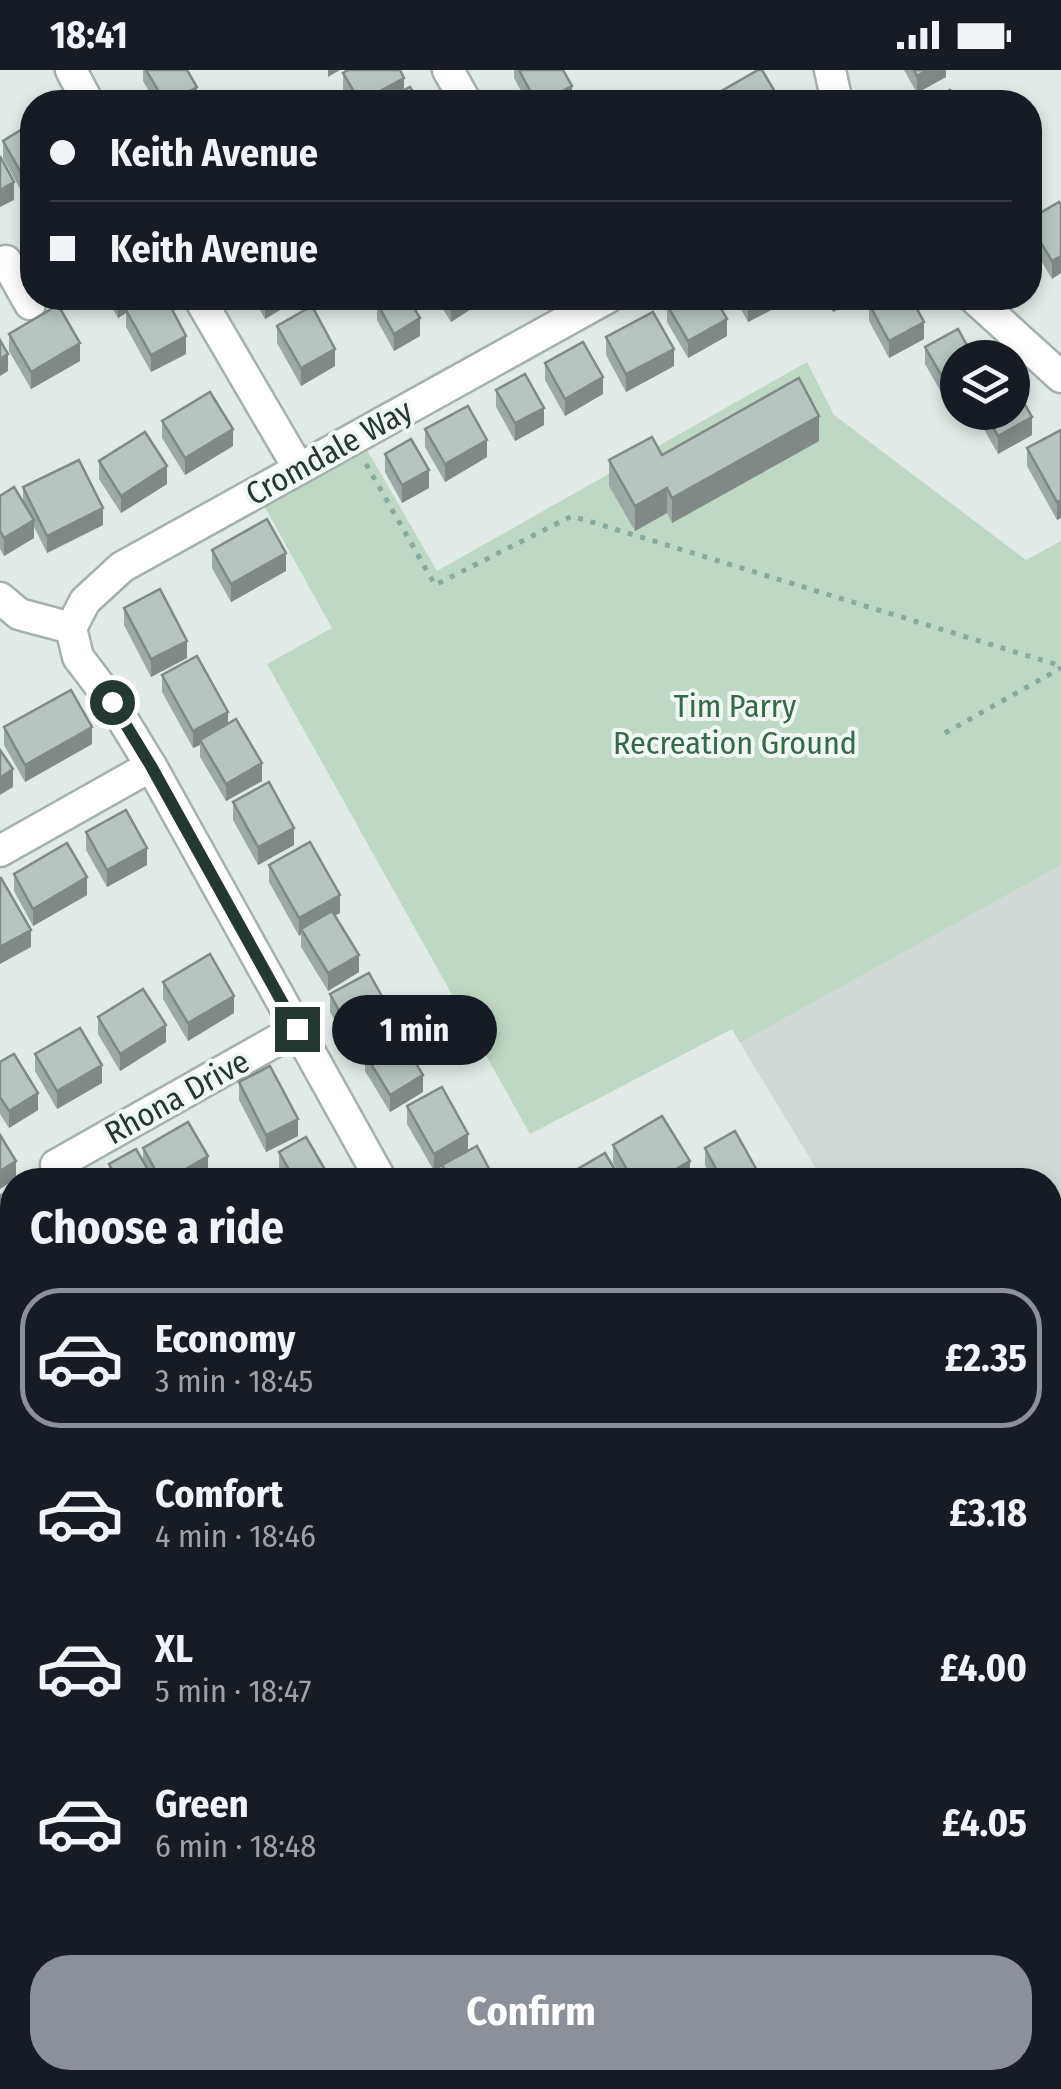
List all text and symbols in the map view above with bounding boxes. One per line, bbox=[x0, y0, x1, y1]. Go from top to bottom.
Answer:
text: 18:41 bbox=[50, 12, 128, 58]
text: Keith Avenue bbox=[110, 130, 318, 176]
text: Keith Avenue bbox=[110, 226, 318, 272]
map controls bbox=[940, 340, 1030, 430]
button: layers bbox=[940, 340, 1030, 430]
street label: Cromdale Way bbox=[239, 390, 419, 513]
route start bbox=[90, 680, 135, 725]
park label: Tim Parry Recreation Ground bbox=[613, 687, 857, 762]
callout: 1 min bbox=[332, 994, 497, 1064]
route end bbox=[275, 1007, 320, 1052]
text: 1 min bbox=[380, 1011, 449, 1049]
street label: Rhona Drive bbox=[98, 1042, 256, 1152]
text: Choose a ride bbox=[30, 1201, 284, 1255]
icon: car bbox=[35, 1313, 125, 1403]
text: Economy bbox=[155, 1316, 295, 1362]
text: £2.35 bbox=[945, 1335, 1027, 1381]
text: 3 min · 18:45 bbox=[155, 1362, 313, 1400]
icon: car bbox=[35, 1468, 125, 1558]
text: Comfort bbox=[155, 1471, 283, 1517]
text: £3.18 bbox=[949, 1490, 1027, 1536]
text: 4 min · 18:46 bbox=[155, 1517, 316, 1555]
icon: car bbox=[35, 1623, 125, 1713]
text: XL bbox=[155, 1626, 193, 1672]
text: £4.00 bbox=[940, 1645, 1027, 1691]
text: 5 min · 18:47 bbox=[155, 1672, 312, 1710]
icon: car bbox=[35, 1778, 125, 1868]
text: Green bbox=[155, 1781, 249, 1827]
text: £4.05 bbox=[942, 1800, 1027, 1846]
text: 6 min · 18:48 bbox=[155, 1827, 316, 1865]
button: Confirm bbox=[30, 1955, 1032, 2070]

